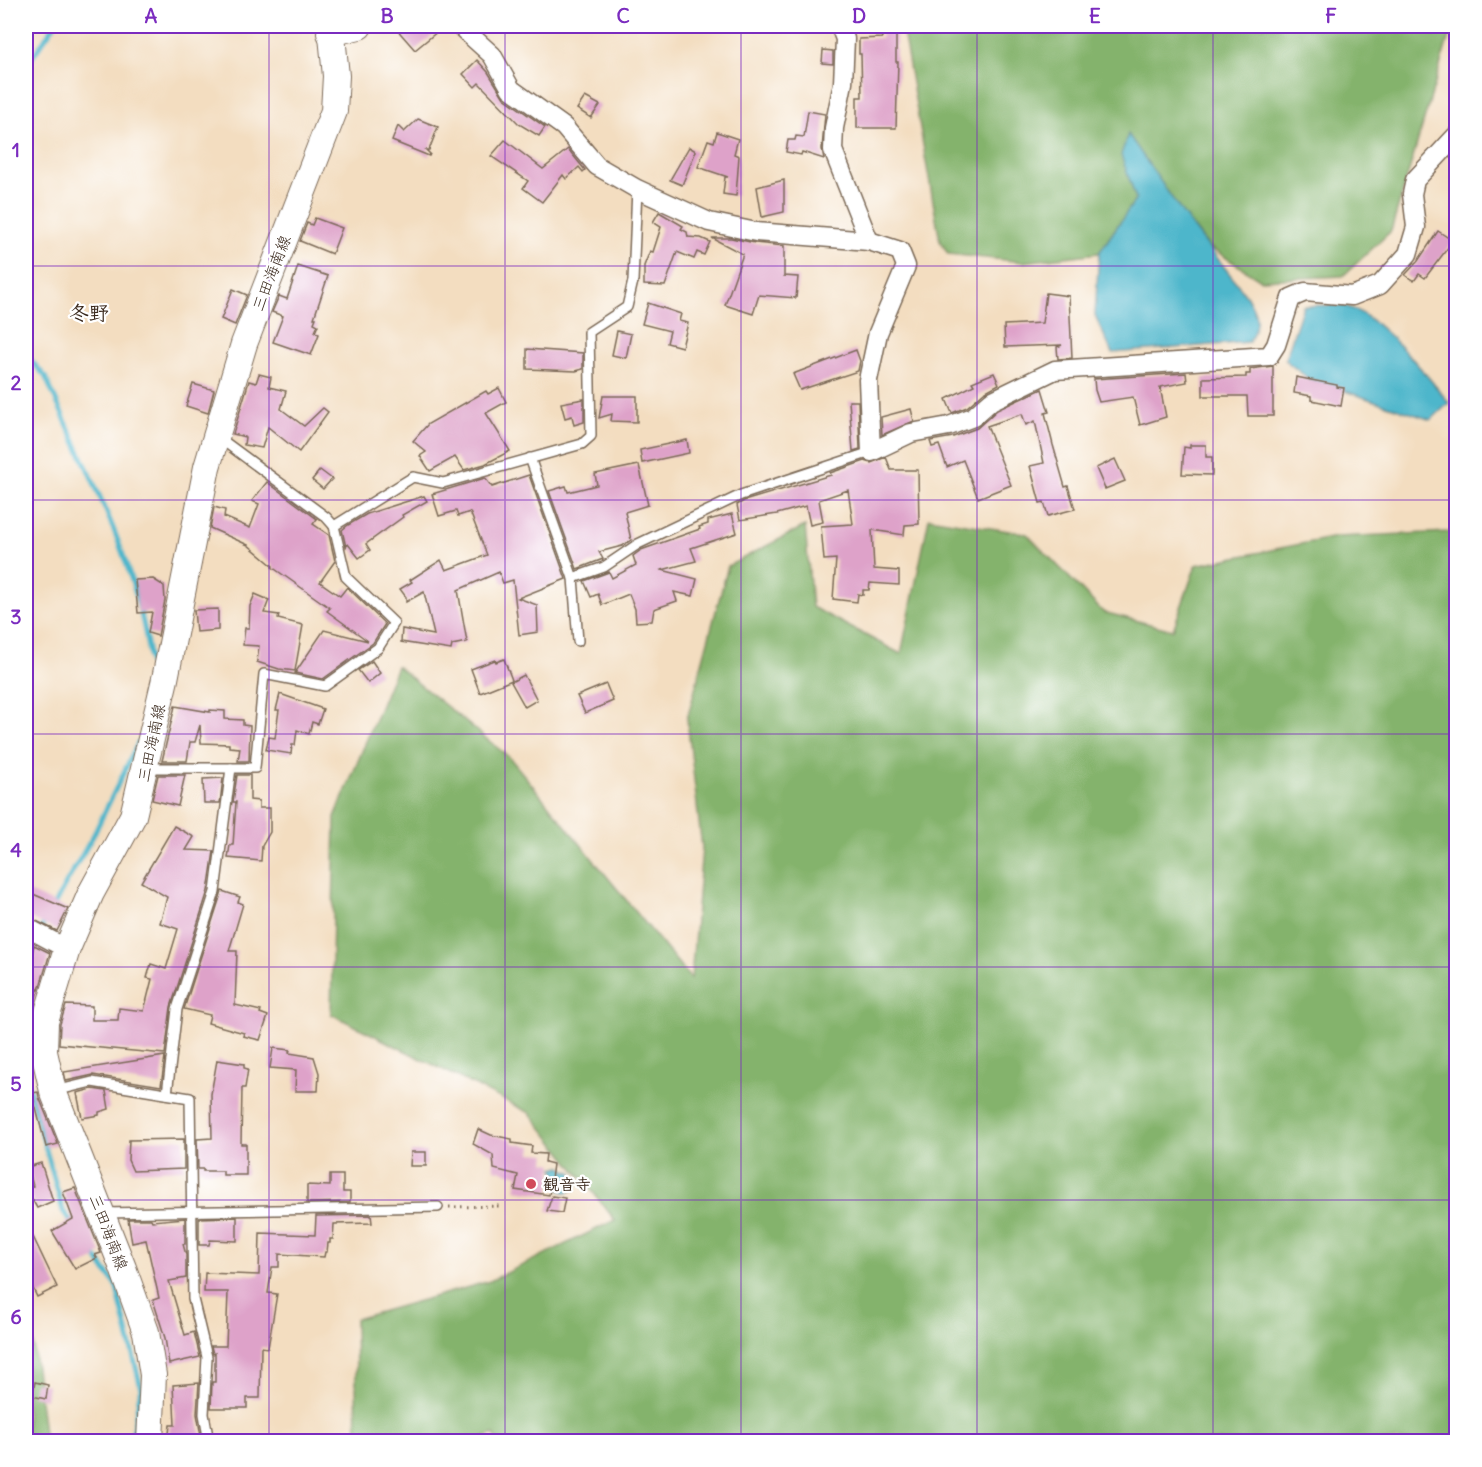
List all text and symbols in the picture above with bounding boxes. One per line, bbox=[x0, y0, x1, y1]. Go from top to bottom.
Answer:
text: A bbox=[145, 3, 158, 28]
text: B bbox=[380, 3, 394, 28]
text: C bbox=[616, 3, 630, 28]
text: D bbox=[852, 3, 866, 28]
text: E bbox=[1089, 3, 1101, 28]
text: F bbox=[1325, 3, 1337, 28]
text: 1 bbox=[12, 137, 20, 162]
street label: 三田海南線 bbox=[247, 232, 295, 314]
district label: 冬野 bbox=[69, 300, 109, 325]
text: 2 bbox=[11, 370, 22, 395]
text: 3 bbox=[10, 604, 22, 629]
street label: 三田海南線 bbox=[133, 702, 169, 784]
text: 4 bbox=[10, 837, 22, 862]
text: 5 bbox=[10, 1071, 22, 1096]
place label: 観音寺 bbox=[543, 1174, 591, 1194]
marker: 観音寺 bbox=[524, 1177, 538, 1191]
street label: 三田海南線 bbox=[85, 1191, 133, 1273]
text: 6 bbox=[10, 1304, 22, 1329]

